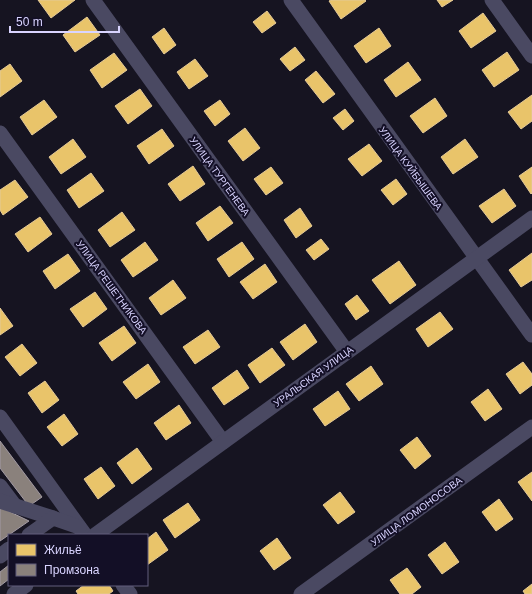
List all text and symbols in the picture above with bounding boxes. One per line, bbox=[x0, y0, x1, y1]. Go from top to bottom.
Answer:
scale bar bbox=[10, 8, 119, 34]
text: 50 m bbox=[16, 15, 43, 29]
street label: УЛИЦА КУЙБЫШЕВА bbox=[377, 124, 446, 212]
street label: УЛИЦА ТУРГЕНЕВА bbox=[187, 135, 252, 218]
street label: УЛИЦА РЕШЕТНИКОВА bbox=[74, 238, 149, 336]
street label: УРАЛЬСКАЯ УЛИЦА bbox=[271, 344, 356, 409]
street label: УЛИЦА ЛОМОНОСОВА bbox=[369, 474, 464, 548]
legend bbox=[8, 534, 148, 586]
text: Жильё bbox=[44, 543, 82, 557]
text: Промзона bbox=[44, 563, 100, 577]

